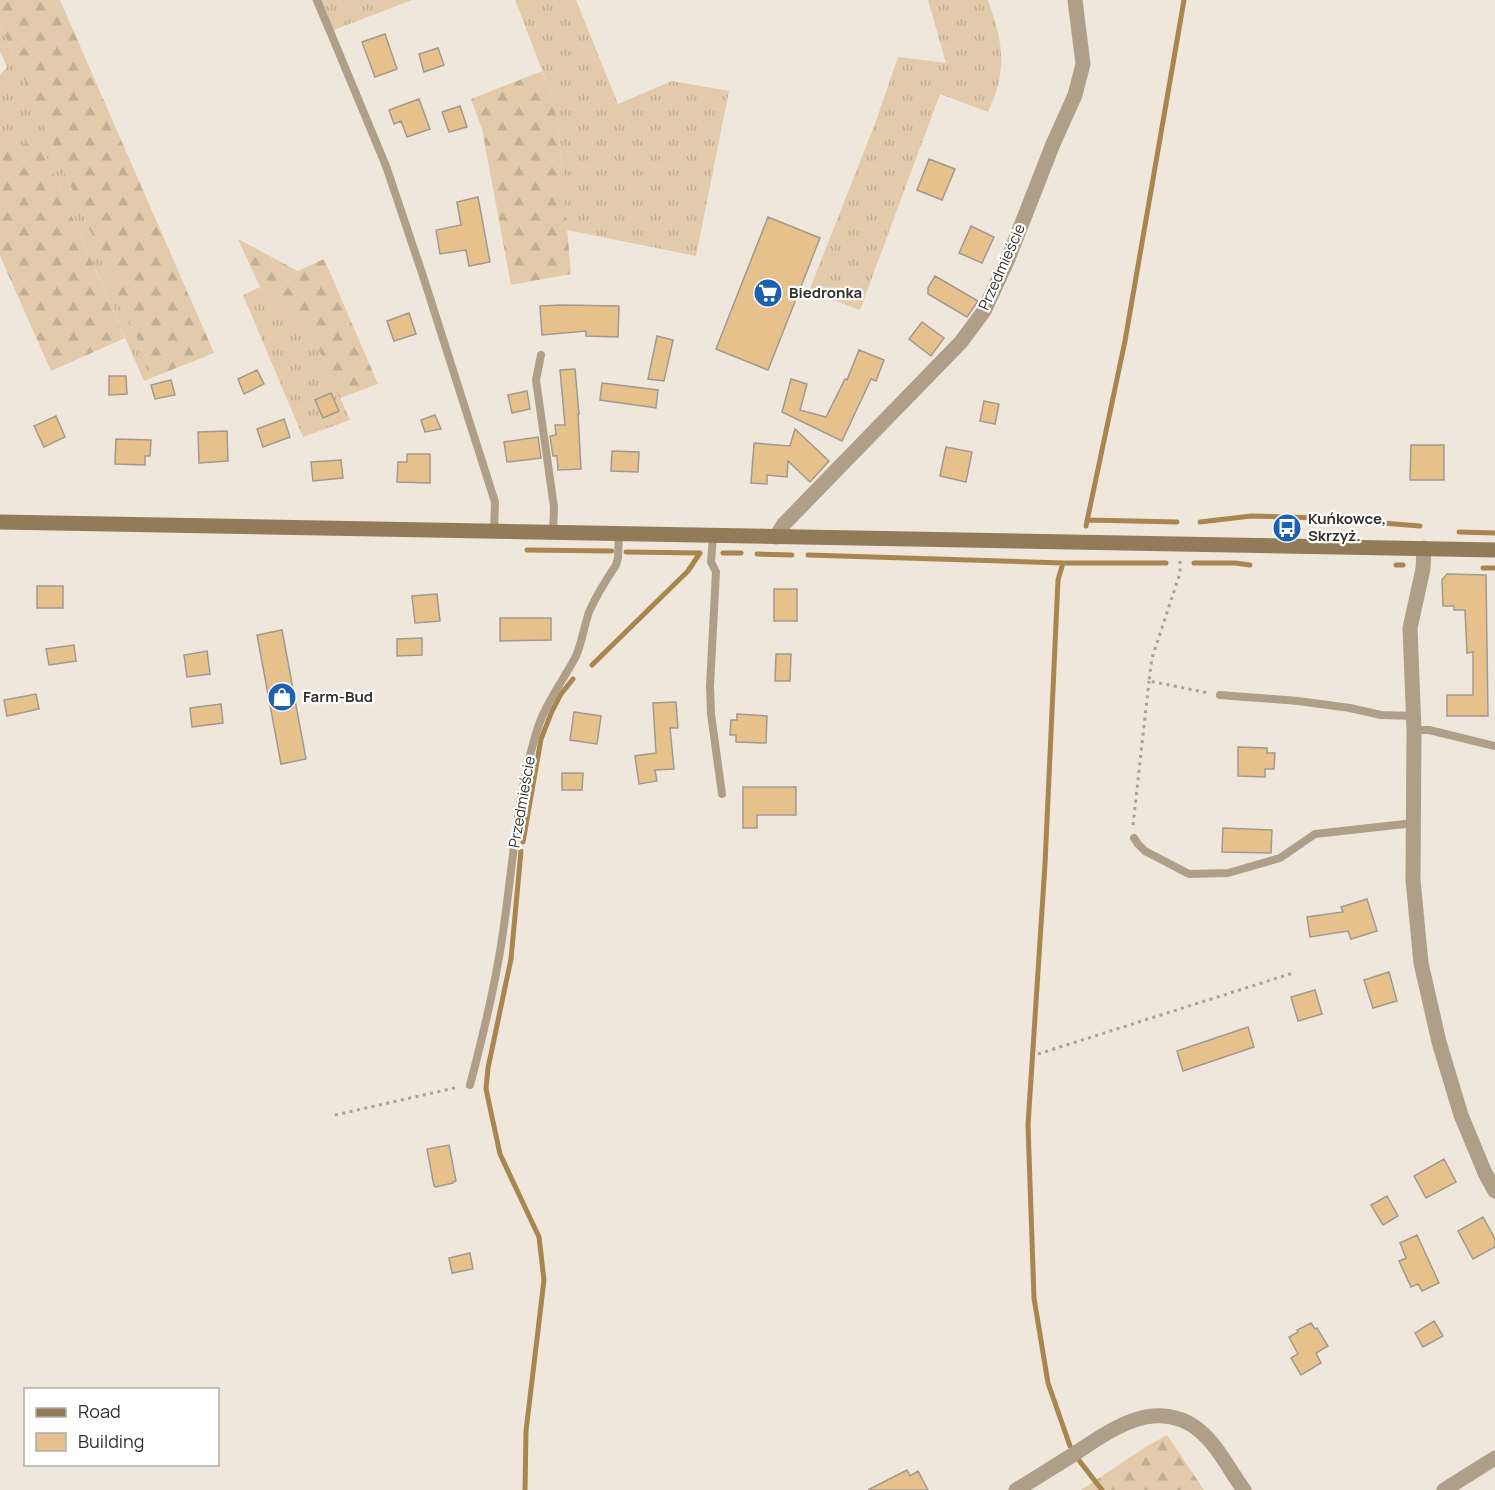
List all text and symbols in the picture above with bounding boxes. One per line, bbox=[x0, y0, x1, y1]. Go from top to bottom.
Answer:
street label: Przedmieście bbox=[973, 220, 1030, 313]
supermarket icon: Biedronka bbox=[752, 277, 784, 309]
place label: Biedronka bbox=[789, 282, 862, 303]
place label: Kuńkowce, Skrzyż. bbox=[1308, 508, 1386, 546]
bus stop icon: Kuńkowce, Skrzyż. bbox=[1271, 512, 1303, 544]
shop icon: Farm-Bud bbox=[266, 681, 298, 713]
place label: Farm-Bud bbox=[303, 686, 373, 707]
street label: Przedmieście bbox=[503, 754, 540, 849]
legend bbox=[24, 1388, 219, 1466]
text: Road bbox=[78, 1399, 121, 1423]
text: Building bbox=[78, 1429, 144, 1453]

